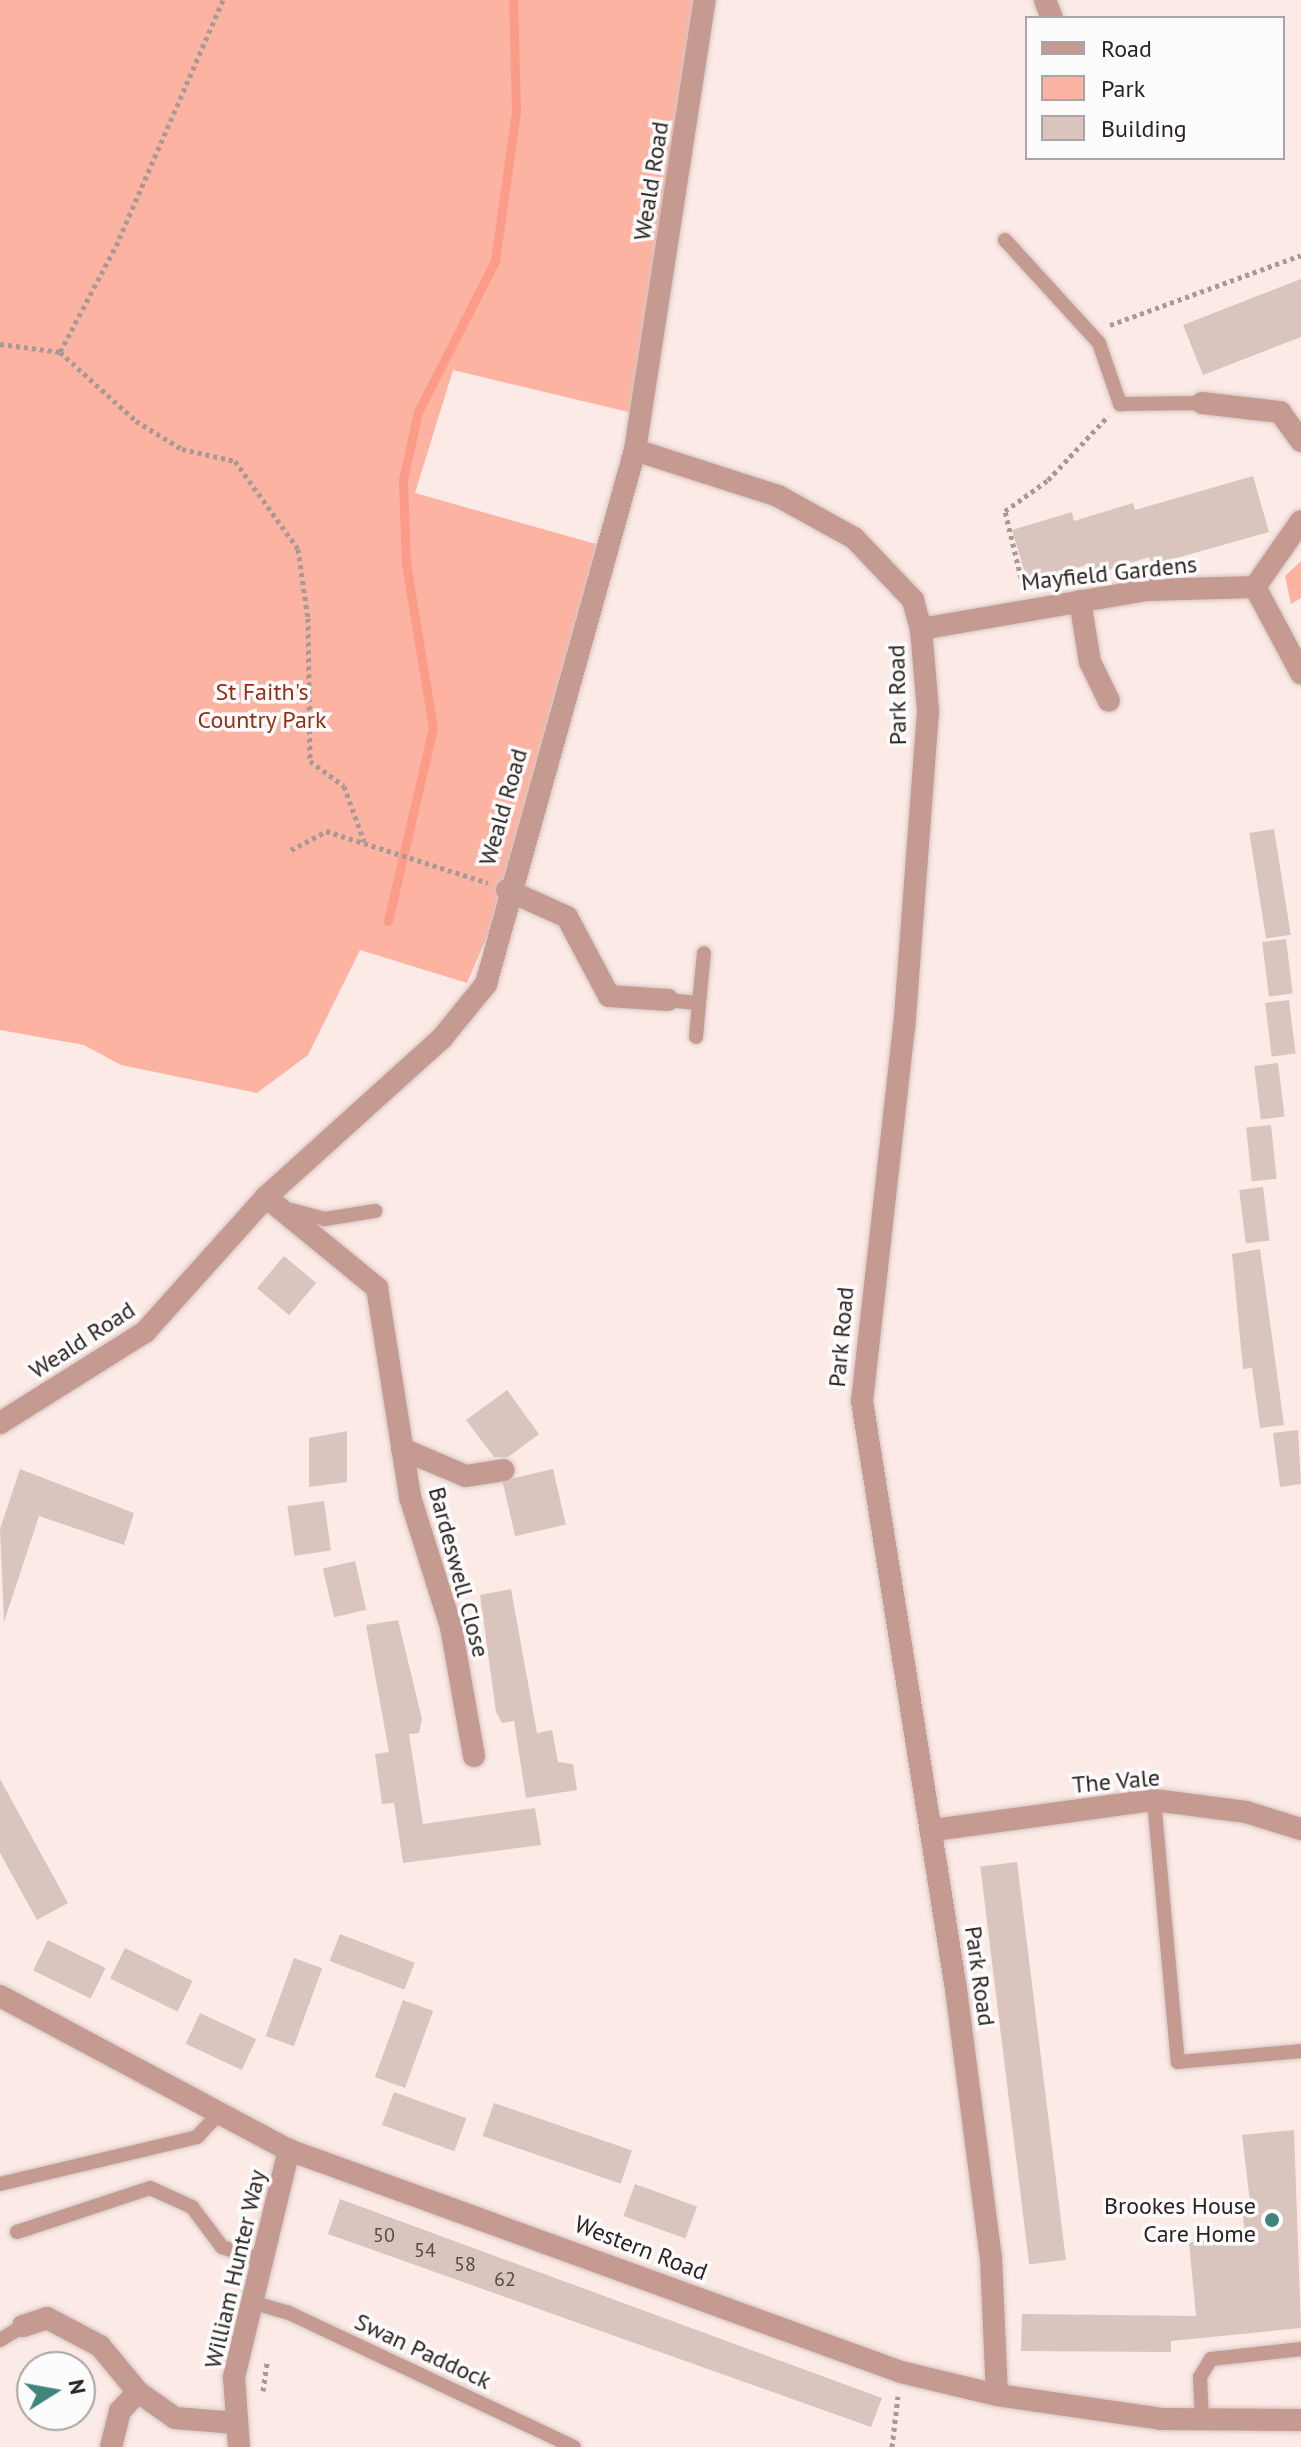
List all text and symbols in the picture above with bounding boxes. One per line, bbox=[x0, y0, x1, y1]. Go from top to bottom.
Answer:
legend bbox=[1025, 16, 1285, 160]
text: Road bbox=[1101, 33, 1152, 64]
text: Park bbox=[1101, 73, 1145, 104]
text: Building bbox=[1101, 113, 1187, 144]
street label: Weald Road bbox=[627, 119, 675, 243]
street label: Mayfield Gardens bbox=[1020, 549, 1198, 597]
street label: Park Road bbox=[882, 644, 912, 746]
park label: St Faith's Country Park bbox=[197, 678, 327, 734]
street label: Weald Road bbox=[473, 745, 533, 869]
street label: Park Road bbox=[822, 1285, 860, 1389]
street label: Weald Road bbox=[24, 1295, 140, 1385]
street label: Bardeswell Close bbox=[422, 1484, 496, 1660]
street label: The Vale bbox=[1071, 1763, 1161, 1799]
street label: Park Road bbox=[959, 1924, 1001, 2028]
street label: William Hunter Way bbox=[198, 2167, 272, 2371]
place label: Brookes House Care Home bbox=[1104, 2192, 1256, 2248]
street label: Western Road bbox=[571, 2210, 711, 2286]
marker: Brookes House Care Home bbox=[1263, 2211, 1281, 2229]
house number: 50 bbox=[373, 2223, 395, 2247]
house number: 54 bbox=[414, 2238, 436, 2262]
house number: 58 bbox=[454, 2252, 476, 2276]
house number: 62 bbox=[494, 2267, 516, 2291]
street label: Swan Paddock bbox=[350, 2307, 496, 2395]
north arrow bbox=[16, 2351, 96, 2431]
text: N bbox=[62, 2377, 93, 2397]

